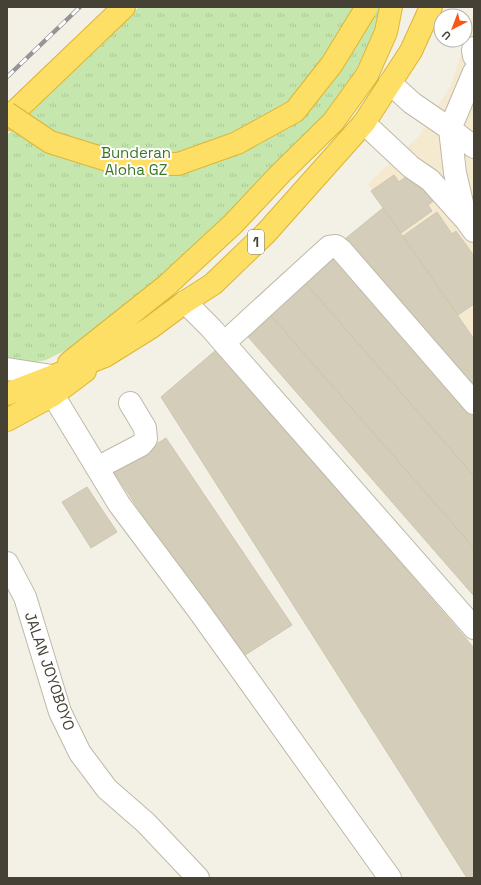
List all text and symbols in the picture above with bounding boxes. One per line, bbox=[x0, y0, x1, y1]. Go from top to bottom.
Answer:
north arrow bbox=[433, 8, 473, 48]
text: U bbox=[439, 28, 454, 43]
park label: Bunderan Aloha GZ bbox=[101, 143, 171, 179]
road number: 1 bbox=[248, 230, 264, 254]
street label: JALAN JOYOBOYO bbox=[21, 609, 79, 733]

